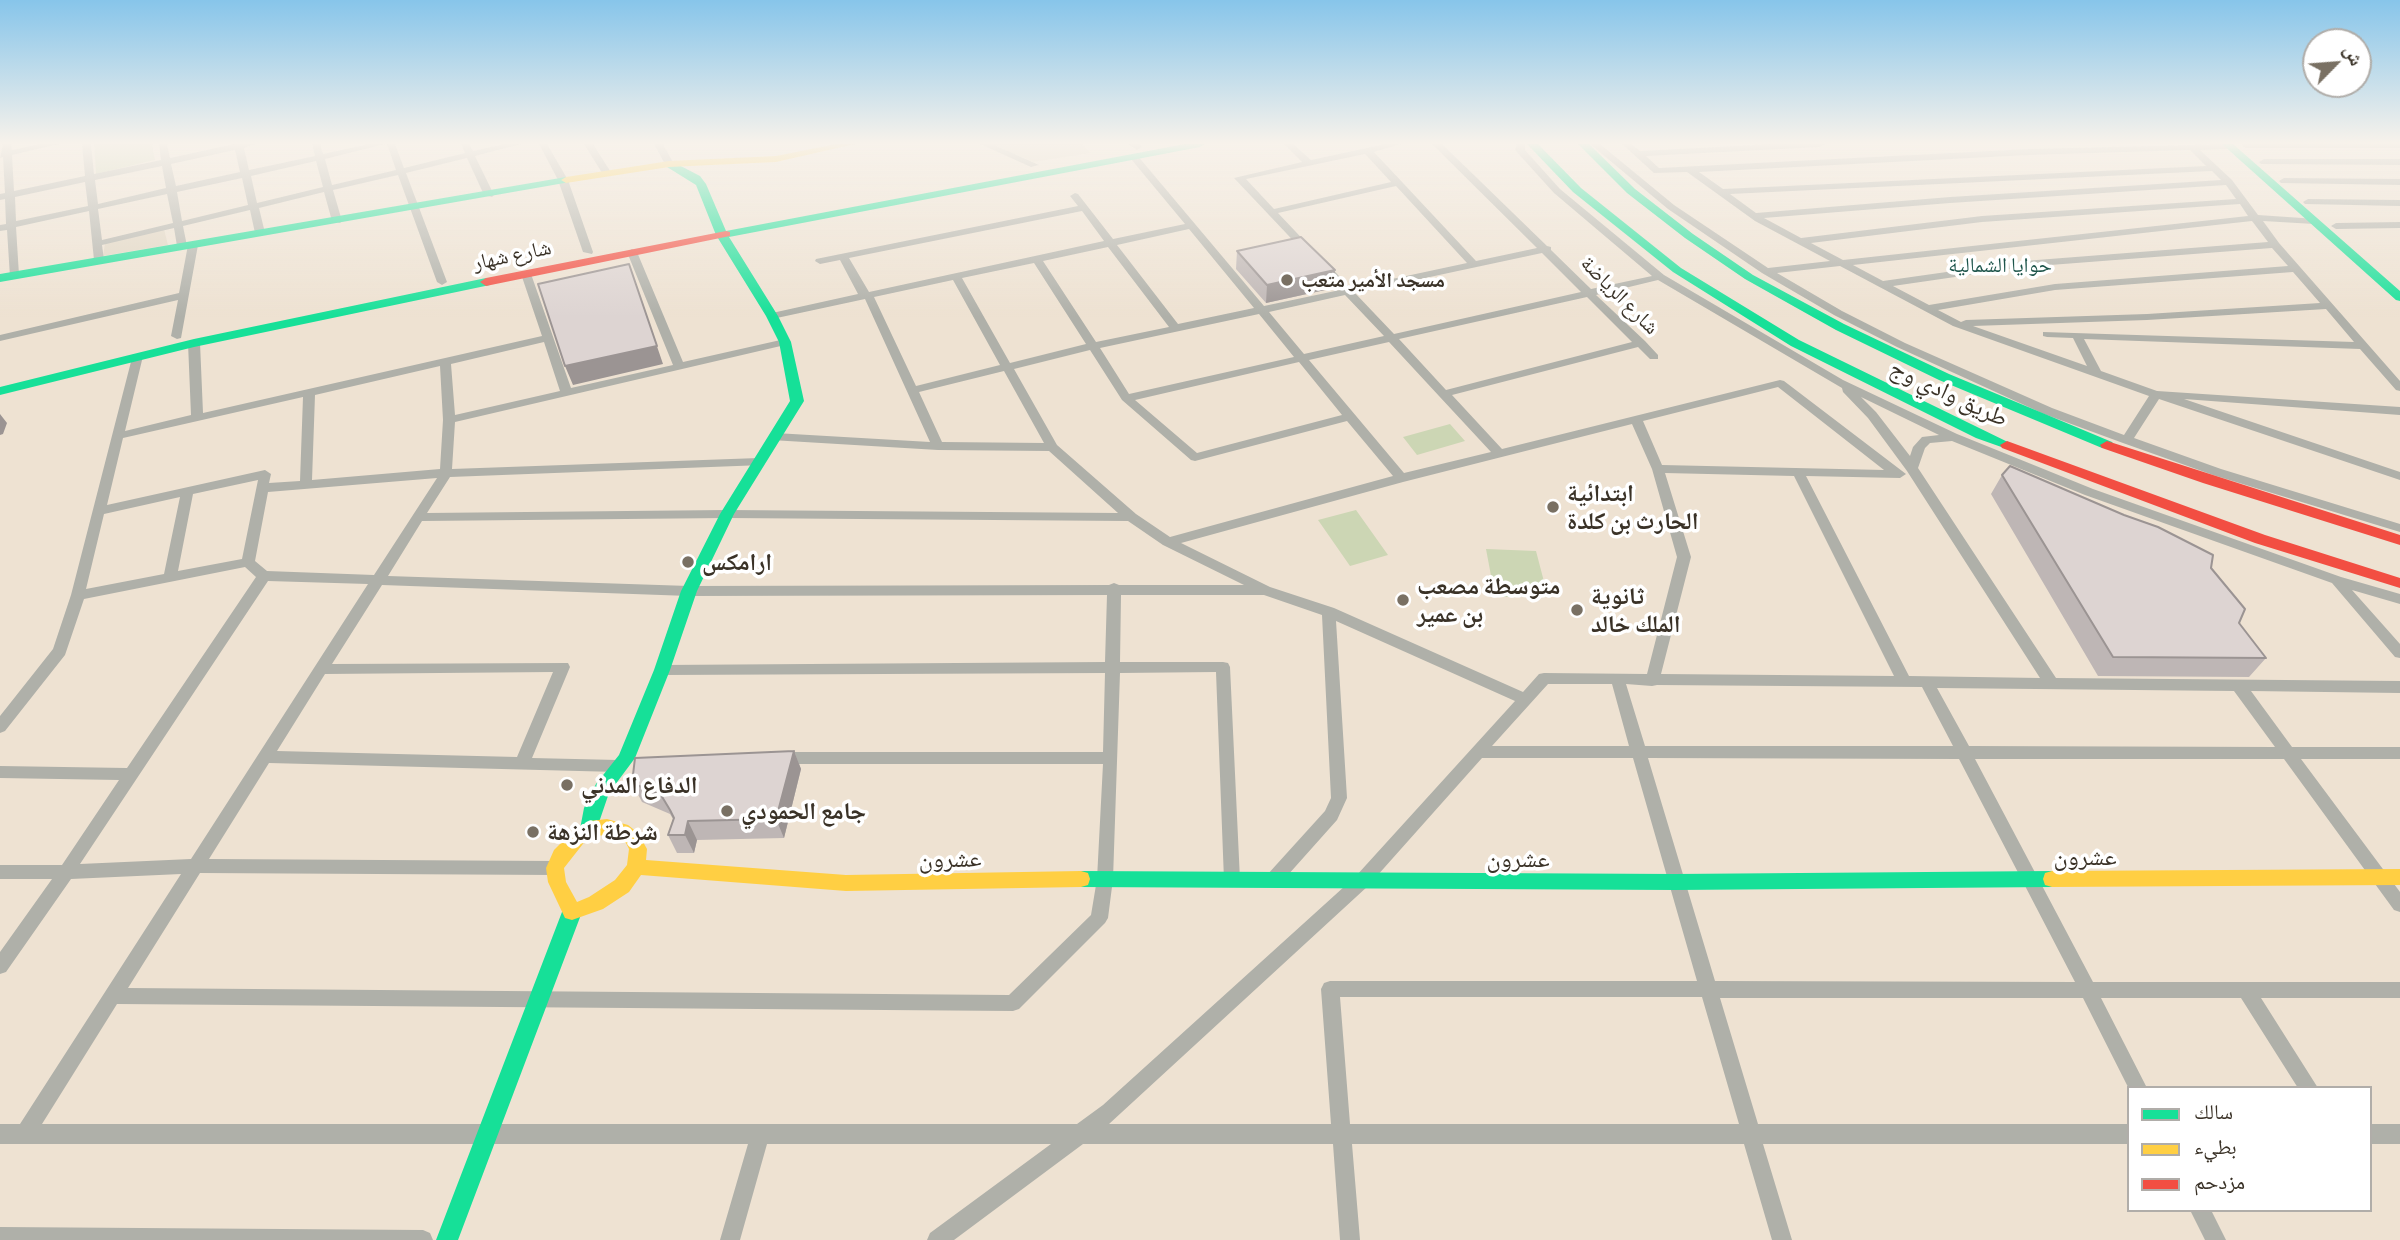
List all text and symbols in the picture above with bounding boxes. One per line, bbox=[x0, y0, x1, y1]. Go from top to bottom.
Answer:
north arrow bbox=[2302, 28, 2372, 98]
text: ش bbox=[2340, 41, 2369, 69]
street label: شارع شهار bbox=[471, 234, 553, 276]
street label: شارع الرياضة bbox=[1576, 251, 1664, 339]
district label: حوايا الشمالية bbox=[1948, 252, 2052, 278]
place label: مسجد الأمير متعب bbox=[1301, 267, 1445, 293]
marker: مسجد الأمير متعب bbox=[1279, 272, 1295, 288]
street label: طريق وادي وج bbox=[1886, 353, 2012, 433]
place label: ابتدائية الحارث بن كلدة bbox=[1567, 479, 1699, 535]
marker: ابتدائية الحارث بن كلدة bbox=[1545, 499, 1561, 515]
place label: ارامكس bbox=[702, 548, 772, 576]
marker: ارامكس bbox=[680, 554, 696, 570]
place label: متوسطة مصعب بن عمير bbox=[1417, 572, 1560, 628]
place label: ثانوية الملك خالد bbox=[1591, 582, 1681, 638]
marker: متوسطة مصعب بن عمير bbox=[1395, 592, 1411, 608]
marker: ثانوية الملك خالد bbox=[1569, 602, 1585, 618]
place label: الدفاع المدني bbox=[581, 771, 698, 799]
marker: الدفاع المدني bbox=[559, 777, 575, 793]
place label: جامع الحمودي bbox=[741, 797, 866, 825]
marker: جامع الحمودي bbox=[719, 803, 735, 819]
place label: شرطة النزهة bbox=[547, 818, 658, 846]
marker: شرطة النزهة bbox=[525, 824, 541, 840]
street label: عشرون bbox=[2053, 843, 2117, 871]
street label: عشرون bbox=[918, 844, 982, 874]
street label: عشرون bbox=[1486, 845, 1550, 873]
legend bbox=[2127, 1086, 2372, 1212]
text: سالك bbox=[2194, 1098, 2233, 1123]
text: بطيء bbox=[2194, 1133, 2237, 1158]
text: مزدحم bbox=[2194, 1168, 2245, 1193]

